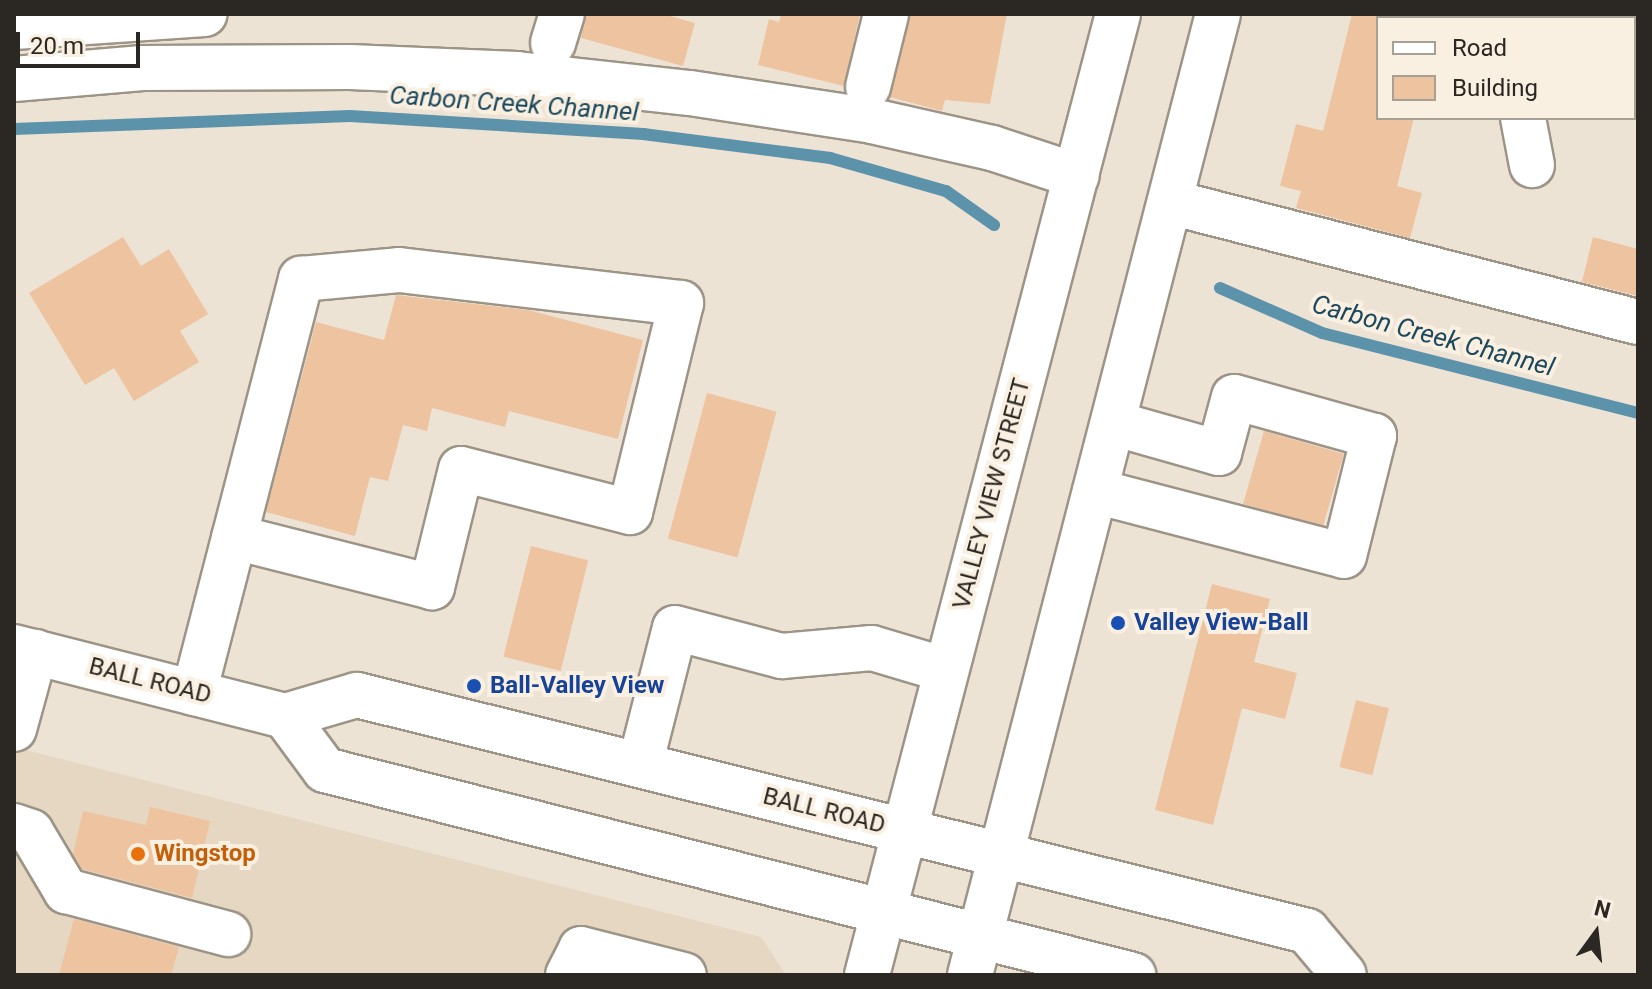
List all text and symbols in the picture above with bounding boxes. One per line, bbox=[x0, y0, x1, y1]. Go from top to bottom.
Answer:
scale bar bbox=[20, 16, 144, 66]
legend bbox=[1376, 16, 1636, 120]
text: 20 m bbox=[30, 32, 84, 60]
text: Road bbox=[1452, 34, 1507, 62]
text: Building bbox=[1452, 74, 1538, 102]
water label: Carbon Creek Channel bbox=[388, 80, 640, 128]
water label: Carbon Creek Channel bbox=[1308, 289, 1558, 383]
street label: VALLEY VIEW STREET bbox=[947, 375, 1037, 613]
place label: Valley View-Ball bbox=[1134, 609, 1308, 637]
marker: Valley View-Ball bbox=[1109, 614, 1127, 632]
street label: BALL ROAD bbox=[86, 652, 214, 710]
place label: Ball-Valley View bbox=[490, 672, 664, 700]
marker: Ball-Valley View bbox=[465, 677, 483, 695]
street label: BALL ROAD bbox=[760, 782, 888, 840]
place label: Wingstop bbox=[154, 840, 256, 868]
marker: Wingstop bbox=[129, 845, 147, 863]
north arrow bbox=[1556, 893, 1636, 973]
text: N bbox=[1592, 895, 1613, 923]

